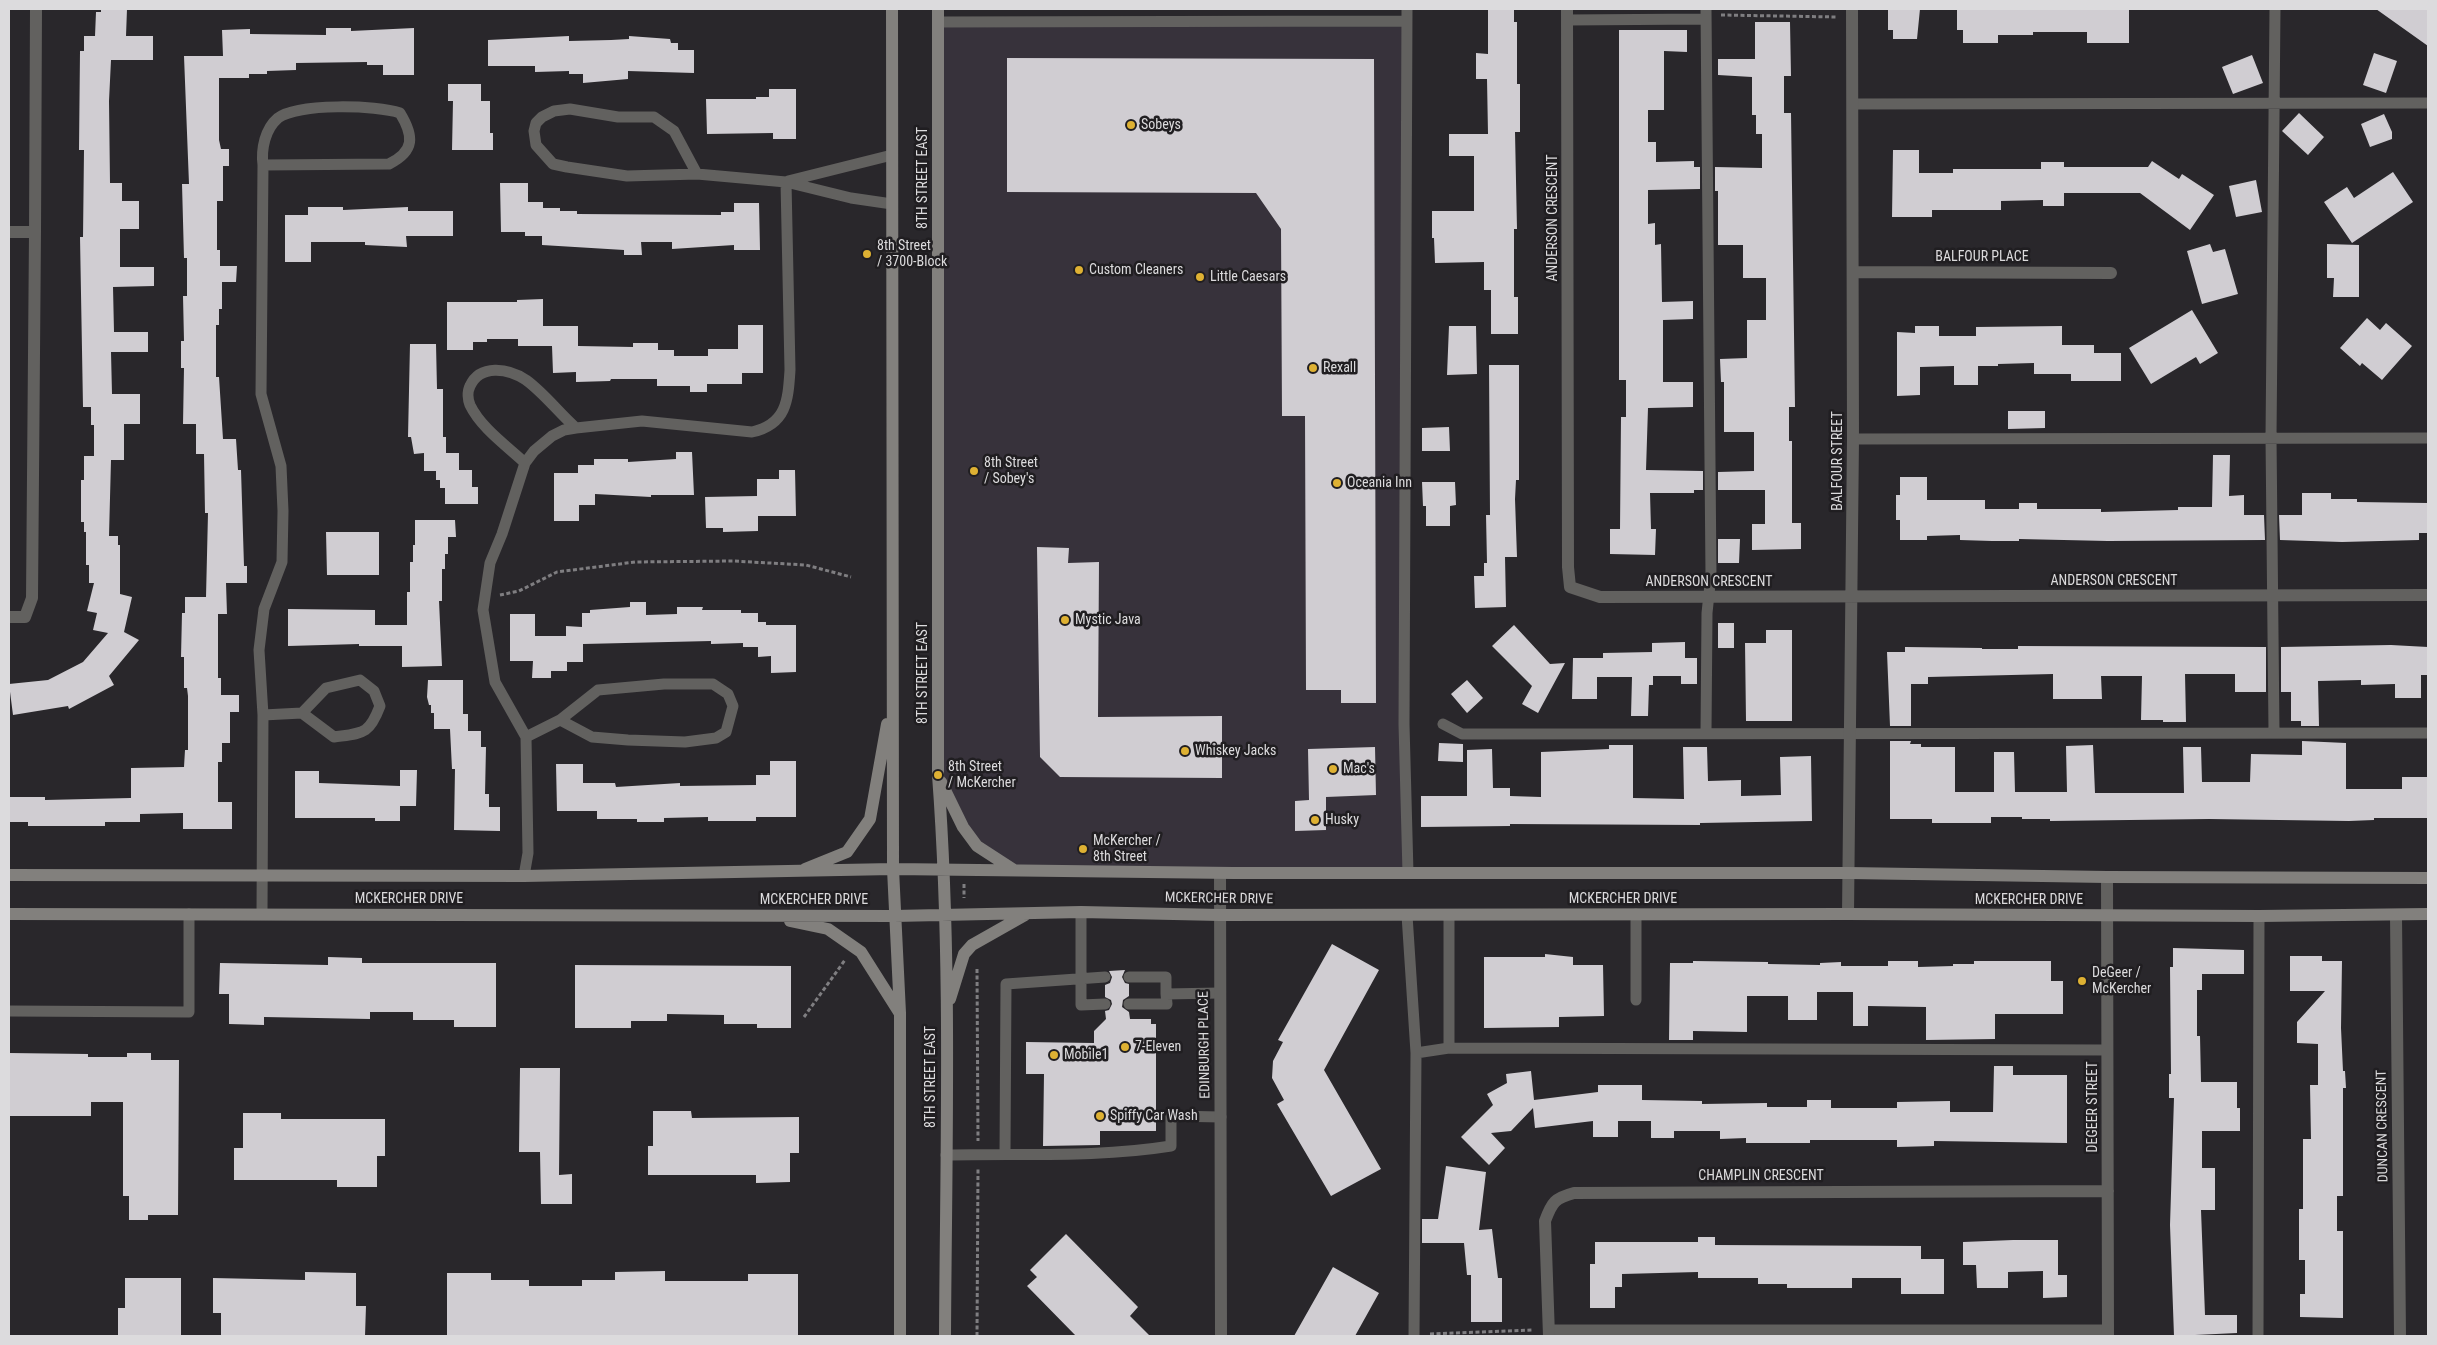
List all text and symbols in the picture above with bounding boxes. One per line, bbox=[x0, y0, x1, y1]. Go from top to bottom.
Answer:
place label: Sobeys bbox=[1141, 117, 1181, 133]
marker: Sobeys bbox=[1125, 119, 1137, 131]
street label: 8TH STREET EAST bbox=[915, 127, 931, 229]
street label: ANDERSON CRESCENT bbox=[1545, 155, 1561, 281]
place label: 8th Street / 3700-Block bbox=[877, 238, 947, 270]
marker: 8th Street / 3700-Block bbox=[861, 248, 873, 260]
street label: BALFOUR PLACE bbox=[1935, 249, 2029, 265]
place label: Custom Cleaners bbox=[1089, 262, 1183, 278]
marker: Custom Cleaners bbox=[1073, 264, 1085, 276]
place label: Little Caesars bbox=[1210, 269, 1286, 285]
marker: Little Caesars bbox=[1194, 271, 1206, 283]
place label: Rexall bbox=[1323, 360, 1356, 376]
marker: Rexall bbox=[1307, 362, 1319, 374]
street label: BALFOUR STREET bbox=[1830, 411, 1846, 511]
place label: 8th Street / Sobey's bbox=[984, 455, 1038, 488]
marker: 8th Street / Sobey's bbox=[968, 465, 980, 477]
place label: Oceania Inn bbox=[1347, 475, 1412, 491]
marker: Oceania Inn bbox=[1331, 477, 1343, 489]
street label: ANDERSON CRESCENT bbox=[2051, 573, 2177, 589]
street label: ANDERSON CRESCENT bbox=[1646, 574, 1772, 590]
place label: Mystic Java bbox=[1075, 612, 1141, 628]
marker: Mystic Java bbox=[1059, 614, 1071, 626]
street label: 8TH STREET EAST bbox=[915, 622, 931, 724]
place label: Whiskey Jacks bbox=[1195, 743, 1276, 759]
marker: Whiskey Jacks bbox=[1179, 745, 1191, 757]
place label: 8th Street / McKercher bbox=[948, 759, 1016, 792]
place label: Mac's bbox=[1343, 761, 1375, 777]
marker: Mac's bbox=[1327, 763, 1339, 775]
marker: 8th Street / McKercher bbox=[932, 769, 944, 781]
place label: Husky bbox=[1325, 812, 1359, 828]
marker: Husky bbox=[1309, 814, 1321, 826]
place label: McKercher / 8th Street bbox=[1093, 833, 1161, 866]
marker: McKercher / 8th Street bbox=[1077, 843, 1089, 855]
street label: MCKERCHER DRIVE bbox=[1165, 890, 1273, 908]
street label: MCKERCHER DRIVE bbox=[355, 891, 463, 907]
street label: MCKERCHER DRIVE bbox=[1569, 891, 1677, 907]
street label: MCKERCHER DRIVE bbox=[760, 892, 868, 908]
street label: MCKERCHER DRIVE bbox=[1975, 892, 2083, 908]
place label: DeGeer / McKercher bbox=[2092, 965, 2151, 998]
marker: DeGeer / McKercher bbox=[2076, 975, 2088, 987]
street label: EDINBURGH PLACE bbox=[1196, 991, 1214, 1099]
street label: 8TH STREET EAST bbox=[923, 1026, 939, 1128]
place label: 7-Eleven bbox=[1135, 1039, 1181, 1055]
marker: 7-Eleven bbox=[1119, 1041, 1131, 1053]
place label: Mobile1 bbox=[1064, 1047, 1108, 1063]
marker: Mobile1 bbox=[1048, 1049, 1060, 1061]
street label: DEGEER STREET bbox=[2085, 1061, 2101, 1153]
street label: DUNCAN CRESCENT bbox=[2374, 1070, 2392, 1182]
place label: Spiffy Car Wash bbox=[1110, 1108, 1198, 1124]
marker: Spiffy Car Wash bbox=[1094, 1110, 1106, 1122]
street label: CHAMPLIN CRESCENT bbox=[1698, 1168, 1824, 1184]

